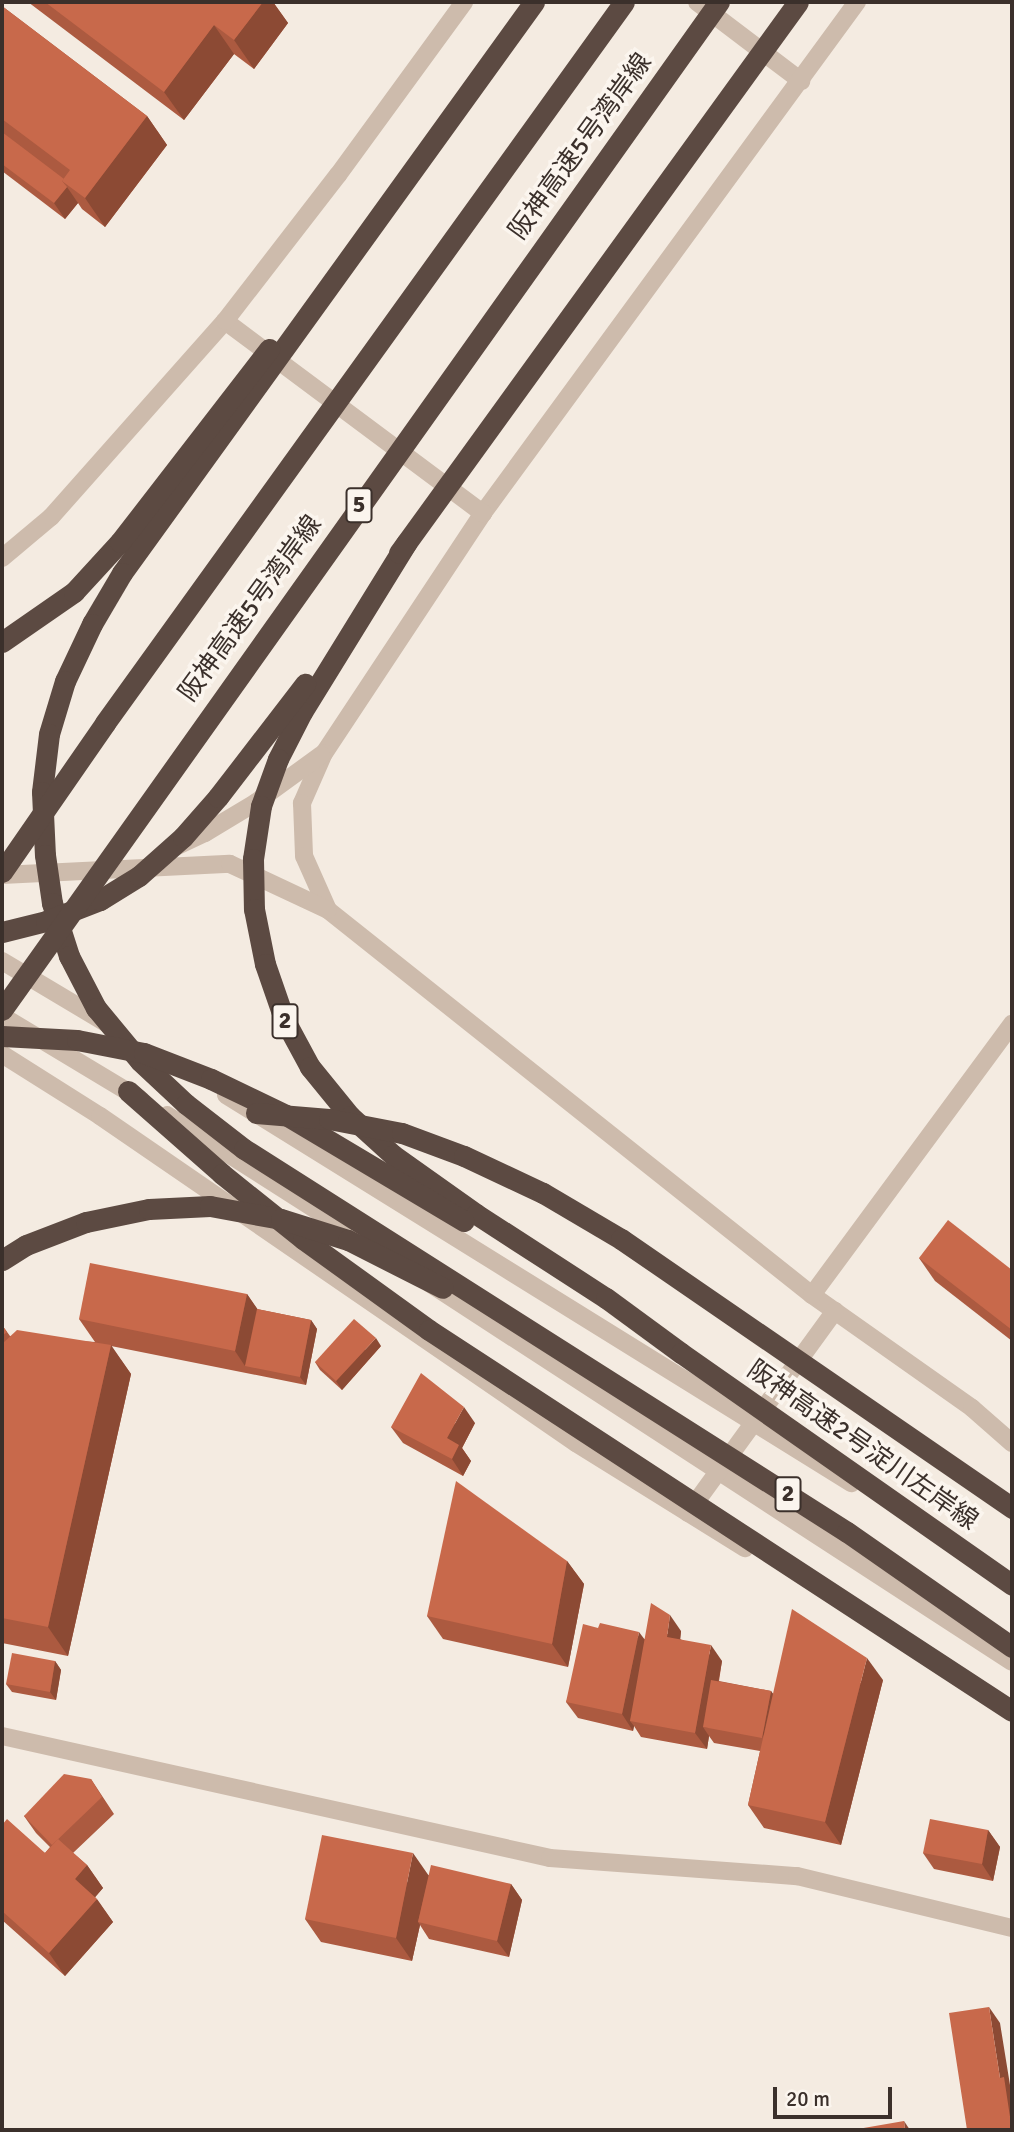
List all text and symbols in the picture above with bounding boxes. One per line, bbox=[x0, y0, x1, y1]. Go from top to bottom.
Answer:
street label: 阪神高速5号湾岸線 bbox=[503, 48, 659, 246]
road number: 5 bbox=[345, 484, 373, 526]
street label: 阪神高速5号湾岸線 bbox=[173, 510, 329, 708]
road number: 2 bbox=[271, 1001, 299, 1042]
street label: 阪神高速2号淀川左岸線 bbox=[741, 1355, 983, 1537]
road number: 2 bbox=[774, 1474, 802, 1514]
scale bar bbox=[776, 2072, 895, 2116]
text: 20 m bbox=[786, 2086, 830, 2112]

